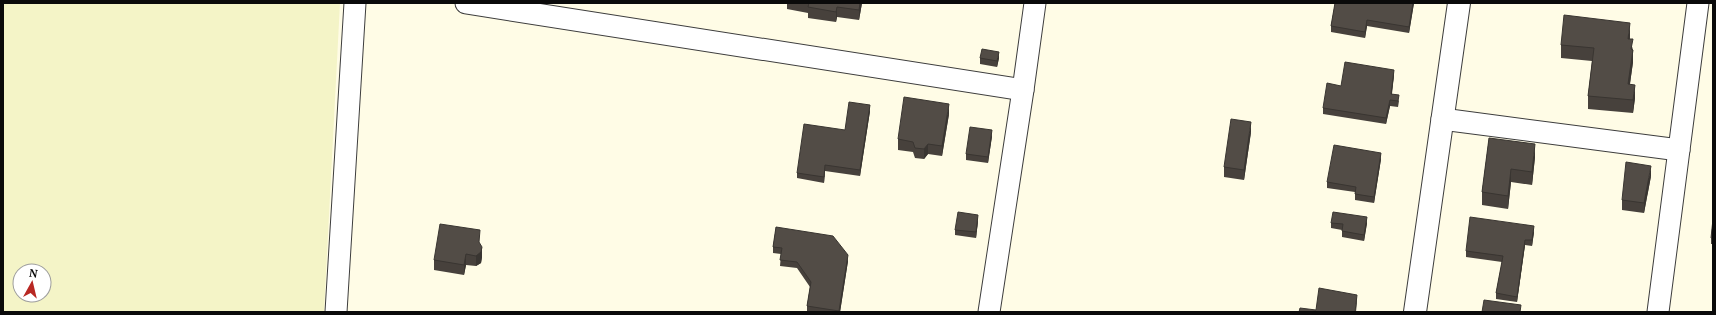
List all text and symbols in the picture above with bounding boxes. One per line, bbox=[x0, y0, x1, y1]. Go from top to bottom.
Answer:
north arrow bbox=[12, 263, 52, 303]
text: N bbox=[28, 266, 39, 281]

